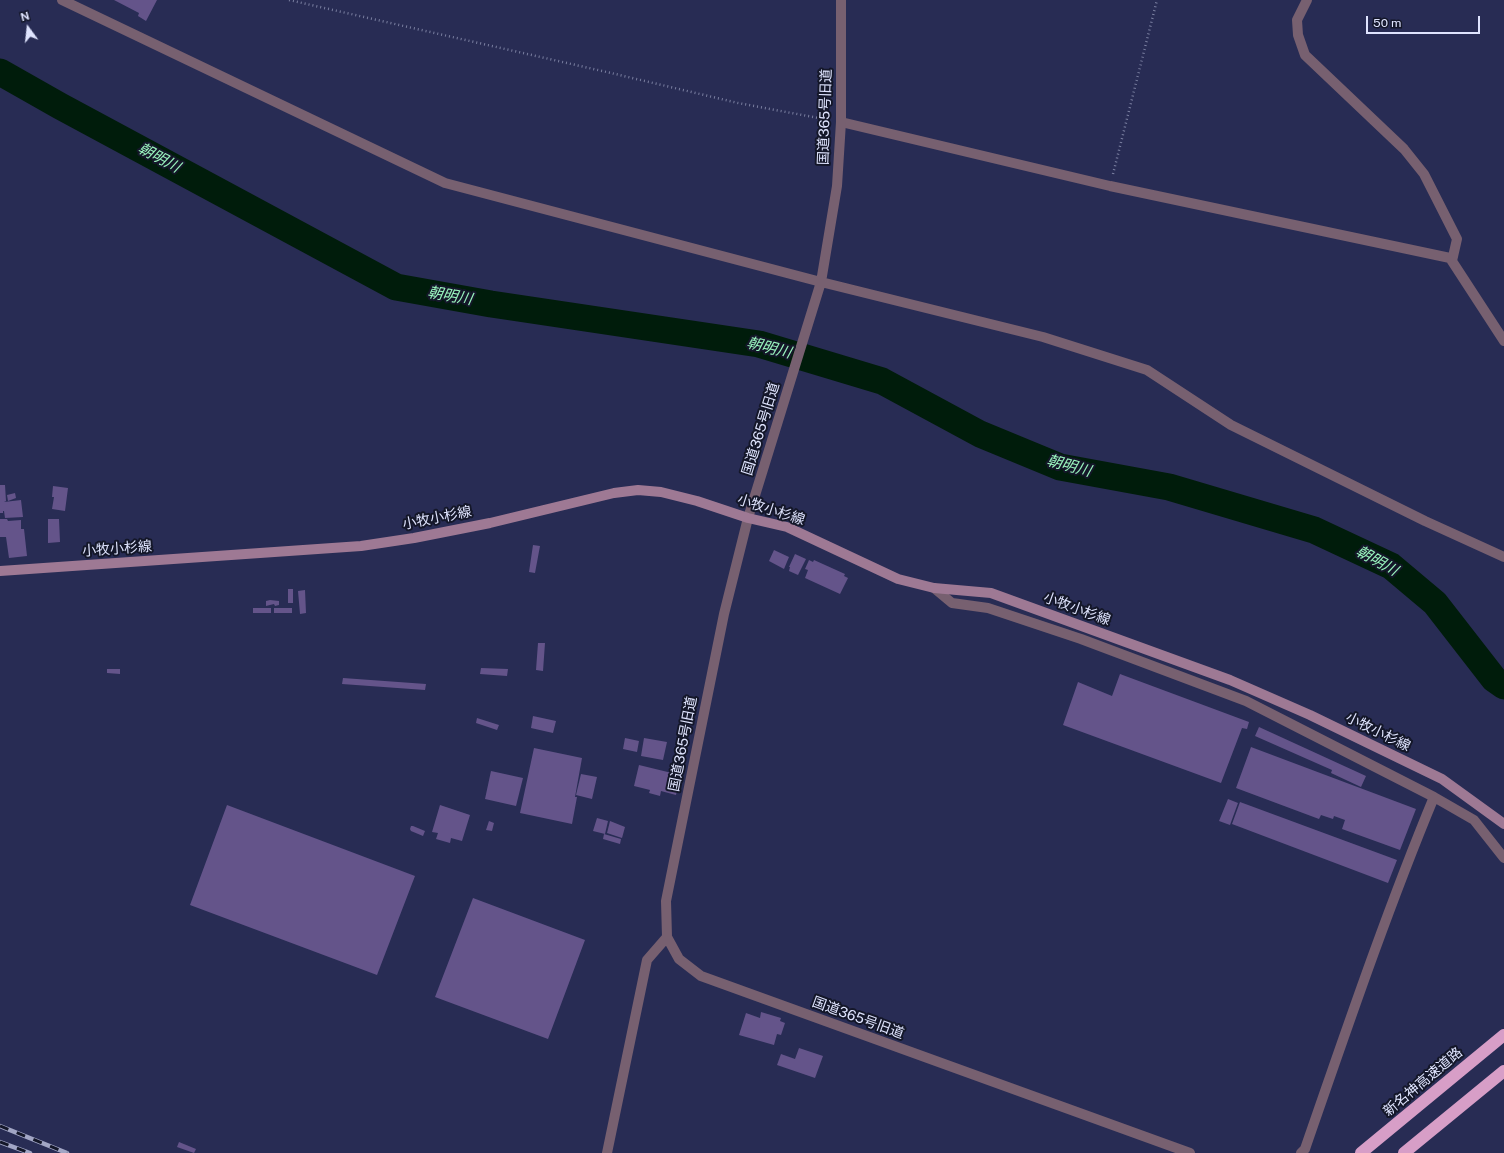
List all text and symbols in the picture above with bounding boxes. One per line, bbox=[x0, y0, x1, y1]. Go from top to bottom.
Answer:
north arrow bbox=[8, 8, 48, 48]
scale bar bbox=[1368, 8, 1482, 34]
text: N bbox=[19, 10, 31, 23]
text: 50 m bbox=[1373, 16, 1401, 30]
street label: 国道365号旧道 bbox=[815, 69, 835, 165]
water label: 朝明川 bbox=[135, 139, 183, 177]
water label: 朝明川 bbox=[426, 283, 474, 309]
water label: 朝明川 bbox=[745, 334, 793, 362]
street label: 国道365号旧道 bbox=[739, 380, 783, 478]
water label: 朝明川 bbox=[1045, 451, 1093, 481]
street label: 小牧小杉線 bbox=[735, 491, 807, 529]
street label: 小牧小杉線 bbox=[401, 503, 473, 533]
street label: 小牧小杉線 bbox=[81, 538, 153, 560]
water label: 朝明川 bbox=[1353, 542, 1401, 580]
street label: 小牧小杉線 bbox=[1041, 589, 1113, 629]
street label: 国道365号旧道 bbox=[666, 695, 700, 793]
street label: 小牧小杉線 bbox=[1343, 709, 1413, 755]
street label: 国道365号旧道 bbox=[810, 994, 906, 1042]
street label: 新名神高速道路 bbox=[1380, 1044, 1466, 1120]

